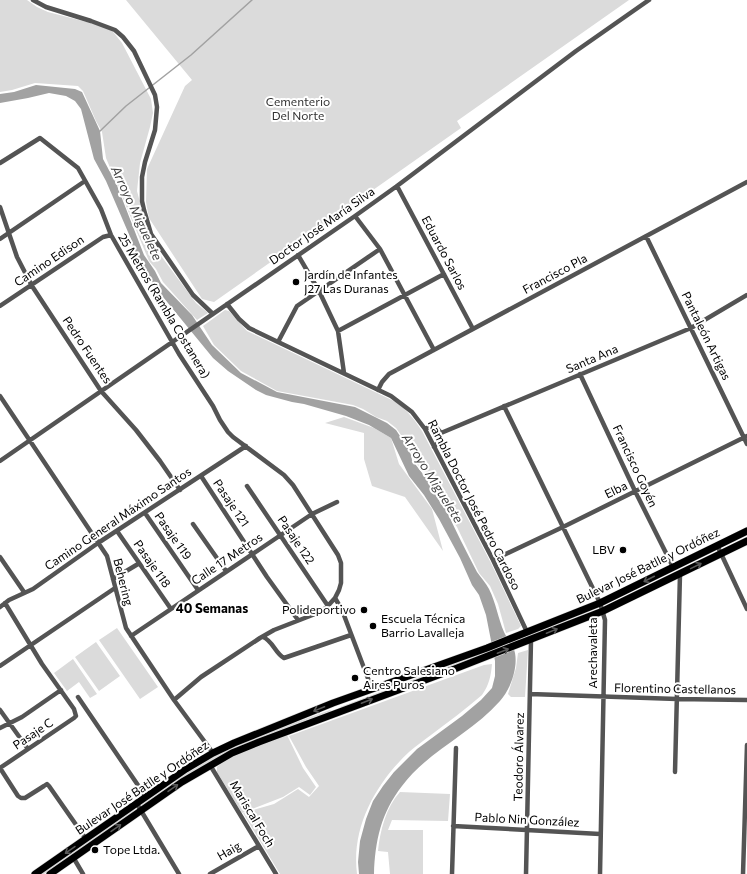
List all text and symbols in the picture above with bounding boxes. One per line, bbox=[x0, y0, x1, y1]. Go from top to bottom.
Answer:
park label: Cementerio Del Norte bbox=[266, 94, 330, 122]
water label: Arroyo Miguelete bbox=[108, 162, 166, 263]
street label: Doctor José María Silva bbox=[266, 184, 377, 268]
street label: Eduardo Sarlos bbox=[420, 213, 470, 292]
street label: 25 Metros (Rambla Costanera) bbox=[116, 230, 214, 381]
street label: Camino Edison bbox=[11, 232, 86, 289]
street label: Francisco Pla bbox=[520, 250, 589, 296]
place label: Jardín de Infantes J27 Las Duranas bbox=[304, 267, 398, 296]
marker: Jardín de Infantes J27 Las Duranas bbox=[291, 277, 301, 287]
street label: Pantaleón Artigas bbox=[679, 289, 734, 382]
street label: Pedro Fuentes bbox=[60, 313, 115, 386]
street label: Santa Ana bbox=[564, 341, 620, 375]
street label: Rambla Doctor José Pedro Cardoso bbox=[425, 417, 524, 593]
street label: Francisco Goyén bbox=[611, 422, 661, 509]
water label: Arroyo Miguelete bbox=[399, 429, 467, 526]
street label: Camino General Máximo Santos bbox=[42, 464, 193, 573]
street label: Pasaje 121 bbox=[211, 476, 253, 529]
street label: Elba bbox=[602, 478, 629, 501]
street label: Pasaje 119 bbox=[152, 509, 195, 562]
street label: Pasaje 122 bbox=[275, 512, 318, 567]
street label: Bulevar José Batlle y Ordóñez bbox=[574, 524, 722, 607]
street label: Calle 17 Metros bbox=[188, 529, 265, 587]
street label: Pasaje 118 bbox=[131, 537, 174, 590]
place label: LBV bbox=[592, 542, 615, 556]
marker: LBV bbox=[618, 545, 628, 555]
street label: Behering bbox=[111, 557, 137, 607]
one-way arrow bbox=[690, 562, 702, 569]
one-way arrow bbox=[643, 576, 655, 583]
district label: 40 Semanas bbox=[176, 600, 248, 616]
place label: Polideportivo bbox=[282, 602, 356, 616]
marker: Polideportivo bbox=[359, 605, 369, 615]
place label: Escuela Técnica Barrio Lavalleja bbox=[381, 611, 465, 639]
street label: Arechavaleta bbox=[585, 618, 599, 688]
marker: Escuela Técnica Barrio Lavalleja bbox=[368, 621, 378, 631]
one-way arrow bbox=[546, 627, 558, 635]
one-way arrow bbox=[496, 646, 508, 654]
place label: Centro Salesiano Aires Puros bbox=[363, 663, 455, 691]
marker: Centro Salesiano Aires Puros bbox=[350, 673, 360, 683]
street label: Florentino Castellanos bbox=[614, 680, 736, 696]
one-way arrow bbox=[361, 697, 374, 704]
one-way arrow bbox=[314, 706, 326, 713]
street label: Teodoro Álvarez bbox=[510, 712, 526, 802]
street label: Pasaje C bbox=[10, 715, 55, 752]
street label: Bulevar José Batlle y Ordóñez bbox=[72, 737, 211, 838]
street label: Mariscal Foch bbox=[228, 778, 278, 849]
one-way arrow bbox=[167, 784, 178, 792]
street label: Pablo Nin González bbox=[474, 809, 580, 829]
one-way arrow bbox=[110, 824, 121, 832]
street label: Haig bbox=[214, 838, 243, 862]
place label: Tope Ltda. bbox=[103, 842, 160, 856]
marker: Tope Ltda. bbox=[90, 845, 100, 855]
one-way arrow bbox=[65, 846, 76, 854]

